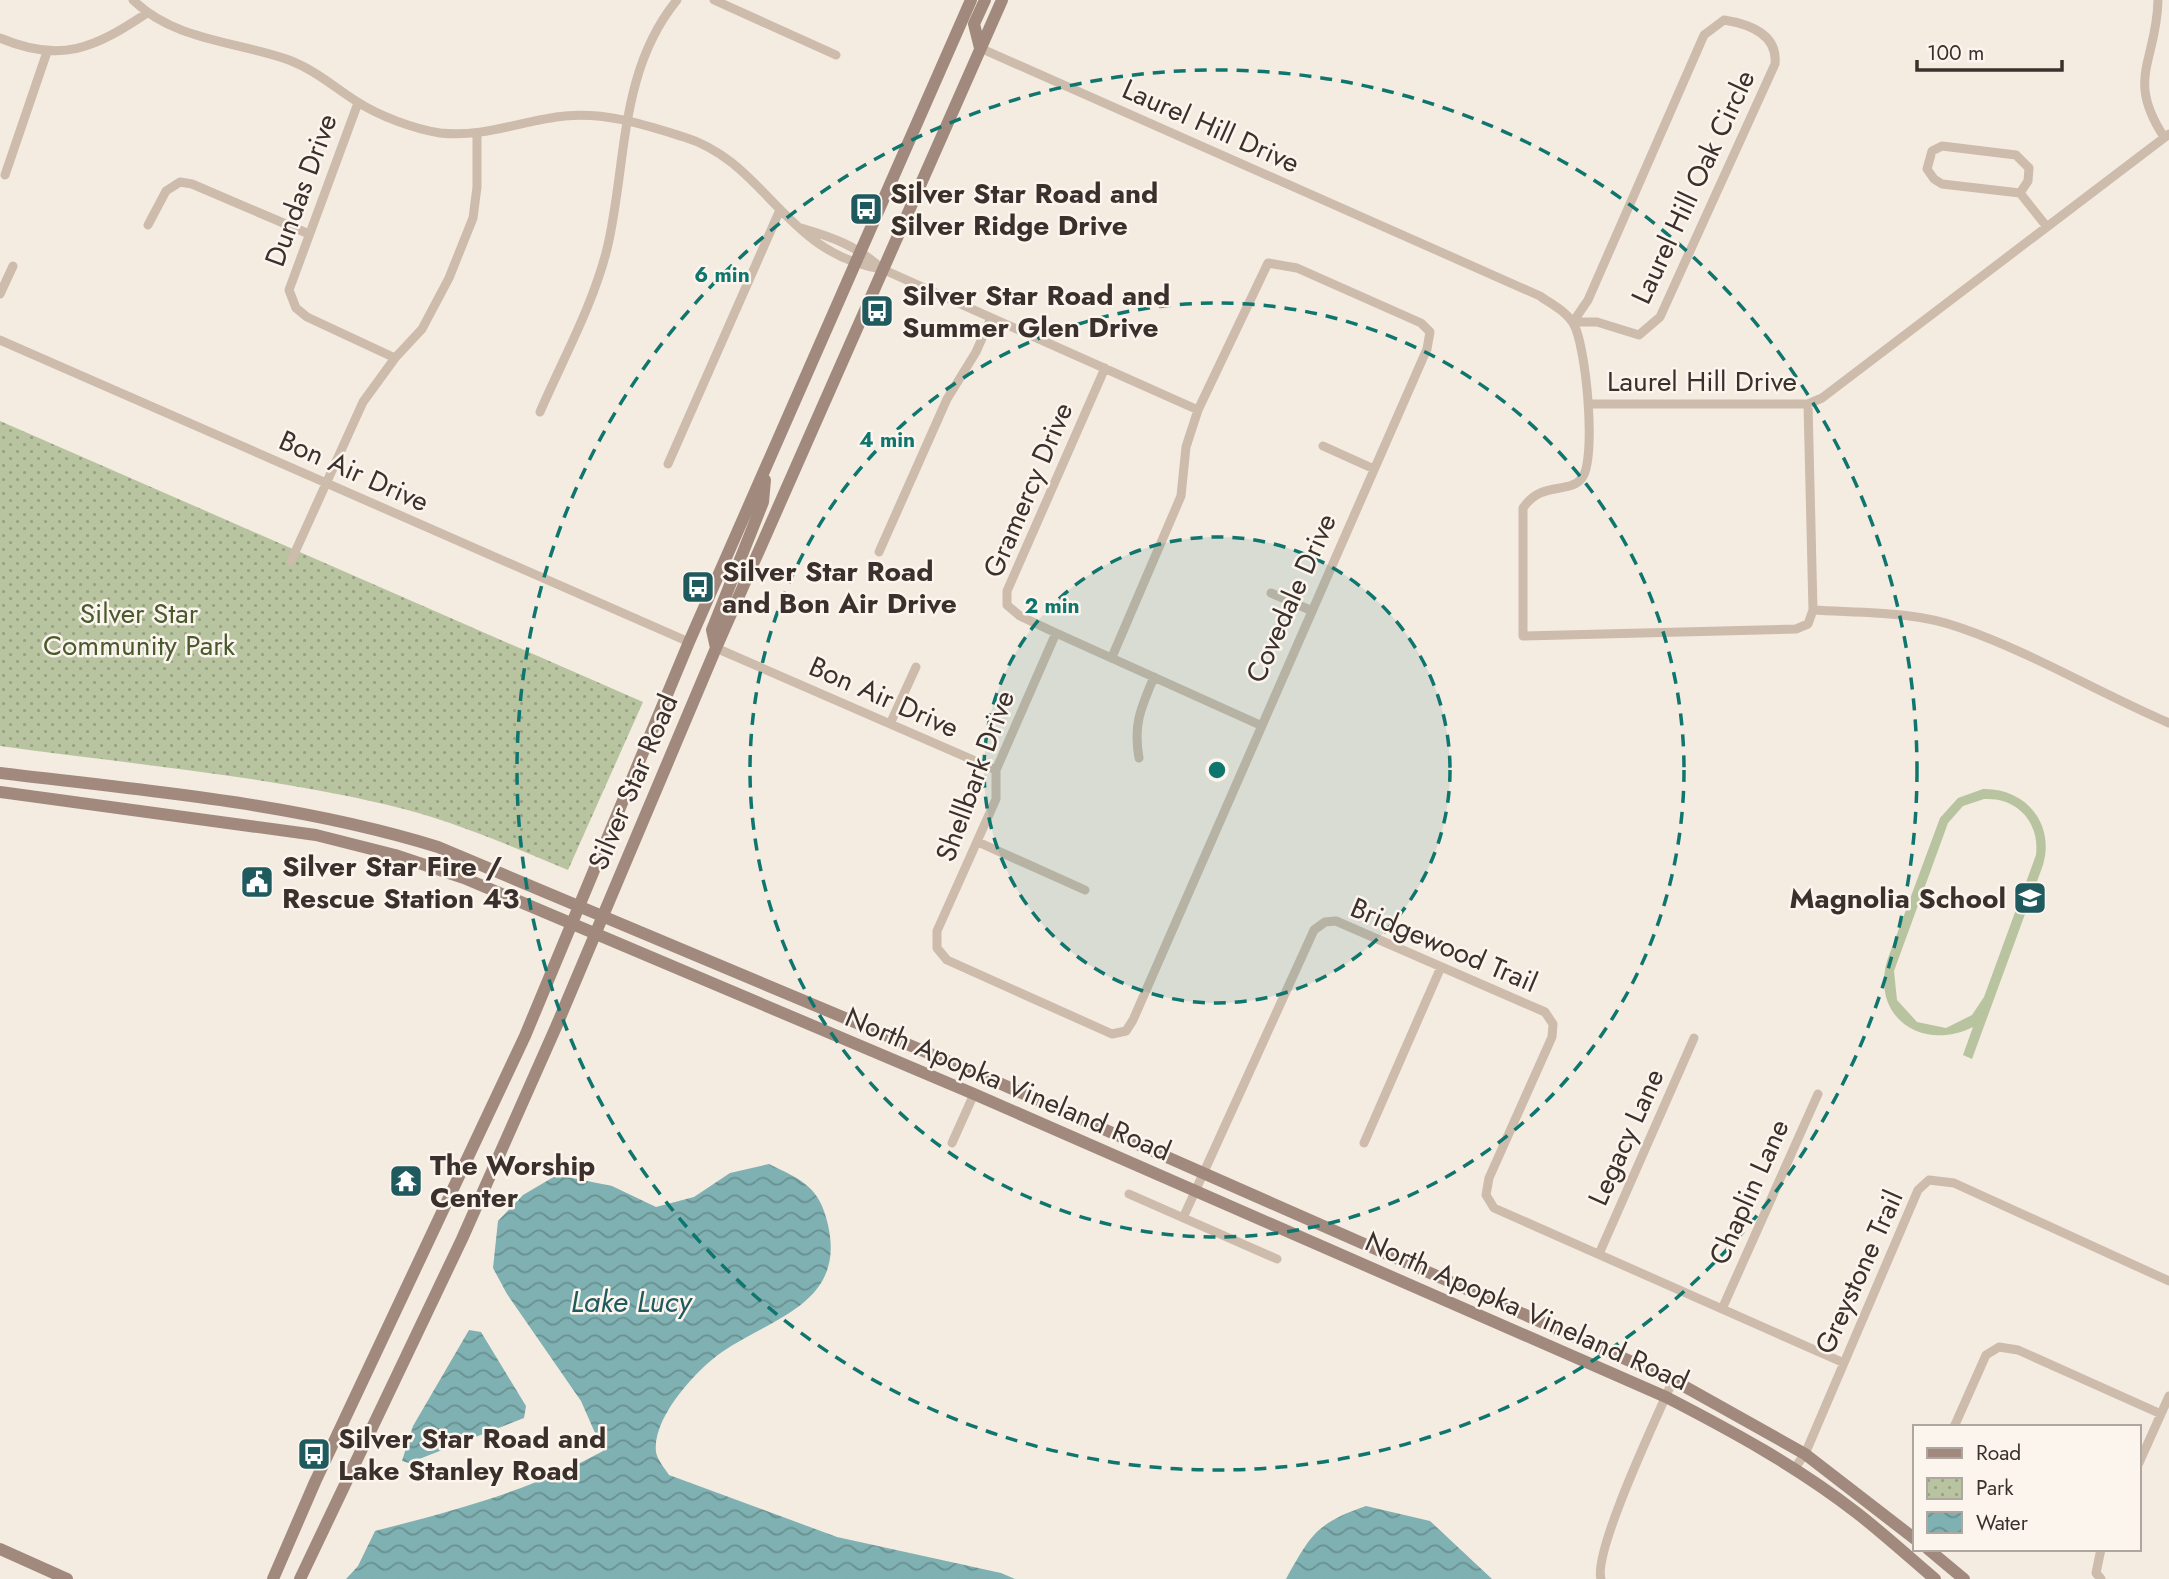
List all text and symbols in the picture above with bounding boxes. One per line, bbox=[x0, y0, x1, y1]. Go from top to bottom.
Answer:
scale bar bbox=[1917, 28, 2062, 72]
text: 100 m bbox=[1927, 38, 1984, 68]
street label: Laurel Hill Oak Circle bbox=[1621, 63, 1765, 311]
street label: Laurel Hill Drive bbox=[1116, 69, 1306, 183]
street label: Dundas Drive bbox=[254, 108, 348, 272]
place label: Silver Star Road and Silver Ridge Drive bbox=[890, 173, 1158, 246]
bus stop icon: Silver Star Road and Silver Ridge Drive bbox=[847, 190, 885, 228]
text: 6 min bbox=[694, 260, 750, 290]
place label: Silver Star Road and Summer Glen Drive bbox=[902, 275, 1170, 348]
bus stop icon: Silver Star Road and Summer Glen Drive bbox=[858, 292, 896, 330]
street label: Laurel Hill Drive bbox=[1607, 361, 1797, 402]
street label: Gramercy Drive bbox=[973, 396, 1083, 584]
street label: Bon Air Drive bbox=[273, 420, 435, 522]
text: 4 min bbox=[859, 425, 915, 455]
street label: Covedale Drive bbox=[1235, 507, 1347, 689]
place label: Silver Star Road and Bon Air Drive bbox=[722, 551, 957, 624]
bus stop icon: Silver Star Road and Bon Air Drive bbox=[679, 568, 717, 606]
text: 2 min bbox=[1024, 591, 1080, 621]
park label: Silver Star Community Park bbox=[43, 593, 236, 666]
street label: Bon Air Drive bbox=[803, 646, 965, 748]
street label: Shellbark Drive bbox=[925, 685, 1025, 867]
street label: Silver Star Road bbox=[578, 688, 688, 876]
centre of rings bbox=[1205, 758, 1229, 782]
place label: Silver Star Fire / Rescue Station 43 bbox=[282, 846, 519, 919]
public building icon: Silver Star Fire / Rescue Station 43 bbox=[238, 863, 276, 901]
place label: Magnolia School bbox=[1790, 878, 2006, 919]
school or university icon: Magnolia School bbox=[2011, 879, 2049, 917]
street label: Bridgewood Trail bbox=[1344, 887, 1544, 1003]
street label: North Apopka Vineland Road bbox=[839, 997, 1177, 1171]
street label: Legacy Lane bbox=[1578, 1062, 1674, 1212]
street label: Chaplin Lane bbox=[1699, 1113, 1799, 1271]
place label: The Worship Center bbox=[430, 1145, 595, 1218]
temple icon: The Worship Center bbox=[387, 1162, 425, 1200]
street label: Greystone Trail bbox=[1805, 1183, 1913, 1361]
street label: North Apopka Vineland Road bbox=[1359, 1221, 1695, 1401]
water label: Lake Lucy bbox=[571, 1280, 693, 1323]
place label: Silver Star Road and Lake Stanley Road bbox=[338, 1418, 606, 1491]
legend bbox=[1913, 1425, 2141, 1551]
bus stop icon: Silver Star Road and Lake Stanley Road bbox=[295, 1435, 333, 1473]
text: Road bbox=[1976, 1438, 2021, 1468]
text: Park bbox=[1976, 1473, 2014, 1503]
text: Water bbox=[1976, 1508, 2029, 1538]

